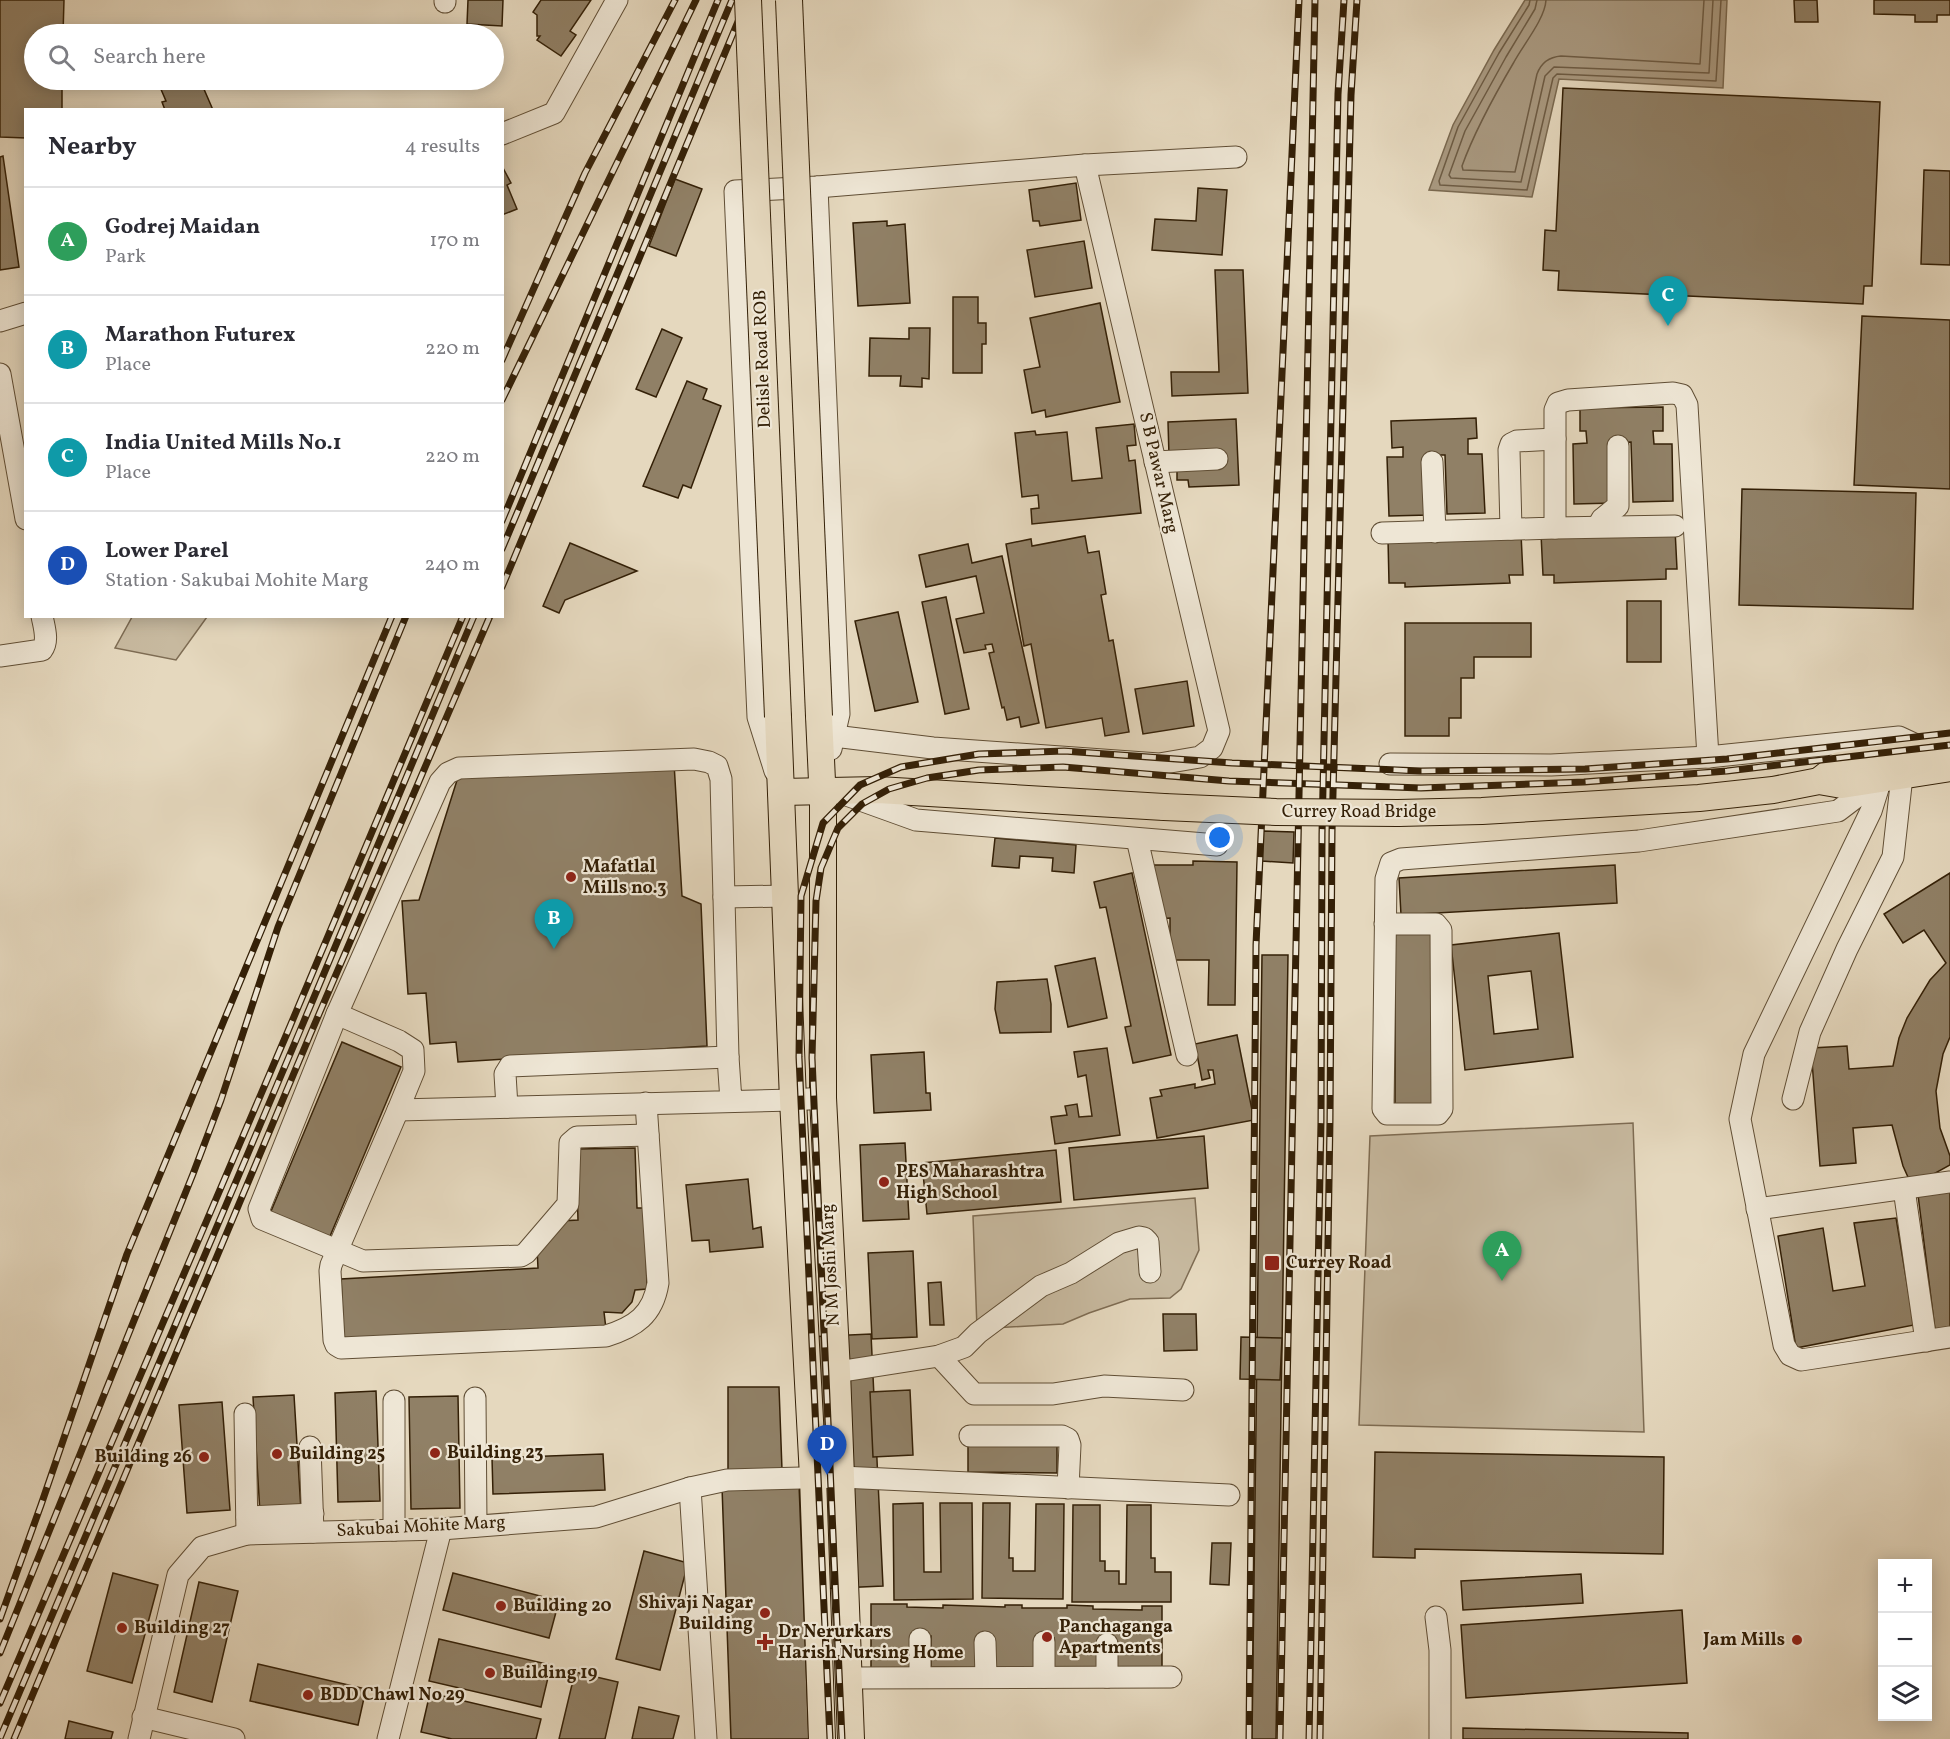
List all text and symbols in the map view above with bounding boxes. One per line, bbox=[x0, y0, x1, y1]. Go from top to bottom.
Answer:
search box bbox=[24, 24, 504, 90]
icon: search bbox=[45, 41, 78, 74]
text: Search here bbox=[93, 42, 206, 73]
text: Nearby bbox=[48, 129, 137, 165]
text: 4 results bbox=[405, 133, 480, 161]
text: Godrej Maidan bbox=[105, 212, 260, 243]
text: A bbox=[60, 227, 75, 255]
text: 170 m bbox=[430, 227, 480, 255]
text: Park bbox=[105, 243, 146, 271]
pin: C bbox=[1648, 276, 1688, 326]
street label: Delisle Road ROB bbox=[748, 289, 778, 429]
text: Marathon Futurex bbox=[105, 320, 296, 351]
text: B bbox=[61, 335, 74, 363]
text: 220 m bbox=[425, 335, 480, 363]
text: Place bbox=[105, 351, 151, 379]
street label: S B Pawar Marg bbox=[1132, 410, 1184, 536]
text: India United Mills No.1 bbox=[105, 428, 342, 459]
text: C bbox=[61, 443, 74, 471]
text: 220 m bbox=[425, 443, 480, 471]
text: Place bbox=[105, 459, 151, 487]
text: Lower Parel bbox=[105, 536, 229, 567]
text: D bbox=[60, 551, 75, 579]
text: 240 m bbox=[425, 551, 480, 579]
text: Station · Sakubai Mohite Marg bbox=[105, 567, 368, 595]
street label: Currey Road Bridge bbox=[1282, 800, 1436, 825]
your location bbox=[1205, 823, 1234, 852]
place label: Mafatlal Mills no.3 bbox=[583, 855, 667, 901]
marker: Mafatlal Mills no.3 bbox=[564, 870, 578, 884]
pin: B bbox=[534, 900, 574, 949]
place label: PES Maharashtra High School bbox=[896, 1160, 1045, 1206]
marker: PES Maharashtra High School bbox=[877, 1175, 891, 1189]
street label: N M Joshi Marg bbox=[815, 1203, 847, 1327]
pin: A bbox=[1482, 1232, 1522, 1281]
place label: Currey Road bbox=[1286, 1251, 1391, 1276]
marker: Currey Road bbox=[1263, 1254, 1281, 1272]
pin: D bbox=[808, 1426, 846, 1475]
place label: Building 23 bbox=[447, 1441, 543, 1466]
place label: Building 25 bbox=[289, 1442, 385, 1467]
place label: Building 26 bbox=[95, 1445, 192, 1470]
marker: Building 23 bbox=[428, 1446, 442, 1460]
marker: Building 25 bbox=[270, 1447, 284, 1461]
marker: Building 26 bbox=[197, 1450, 211, 1464]
street label: Sakubai Mohite Marg bbox=[336, 1510, 506, 1544]
map controls bbox=[1878, 1559, 1932, 1721]
button: + bbox=[1878, 1559, 1932, 1613]
place label: Shivaji Nagar Building bbox=[639, 1591, 753, 1637]
place label: Building 20 bbox=[513, 1594, 612, 1619]
marker: Building 20 bbox=[494, 1599, 508, 1613]
marker: Shivaji Nagar Building bbox=[758, 1606, 772, 1620]
button: − bbox=[1878, 1613, 1932, 1667]
place label: Panchaganga Apartments bbox=[1059, 1615, 1173, 1661]
place label: Building 27 bbox=[134, 1616, 230, 1641]
place label: Dr Nerurkars Harish Nursing Home bbox=[778, 1620, 963, 1666]
marker: Building 27 bbox=[115, 1621, 129, 1635]
place label: Jam Mills bbox=[1702, 1628, 1785, 1653]
marker: Panchaganga Apartments bbox=[1040, 1630, 1054, 1644]
marker: Dr Nerurkars Harish Nursing Home bbox=[756, 1633, 774, 1651]
marker: Jam Mills bbox=[1790, 1633, 1804, 1647]
place label: Building 19 bbox=[502, 1661, 597, 1686]
marker: Building 19 bbox=[483, 1666, 497, 1680]
button: layers bbox=[1878, 1667, 1932, 1721]
place label: BDD Chawl No 29 bbox=[320, 1683, 465, 1708]
marker: BDD Chawl No 29 bbox=[301, 1688, 315, 1702]

